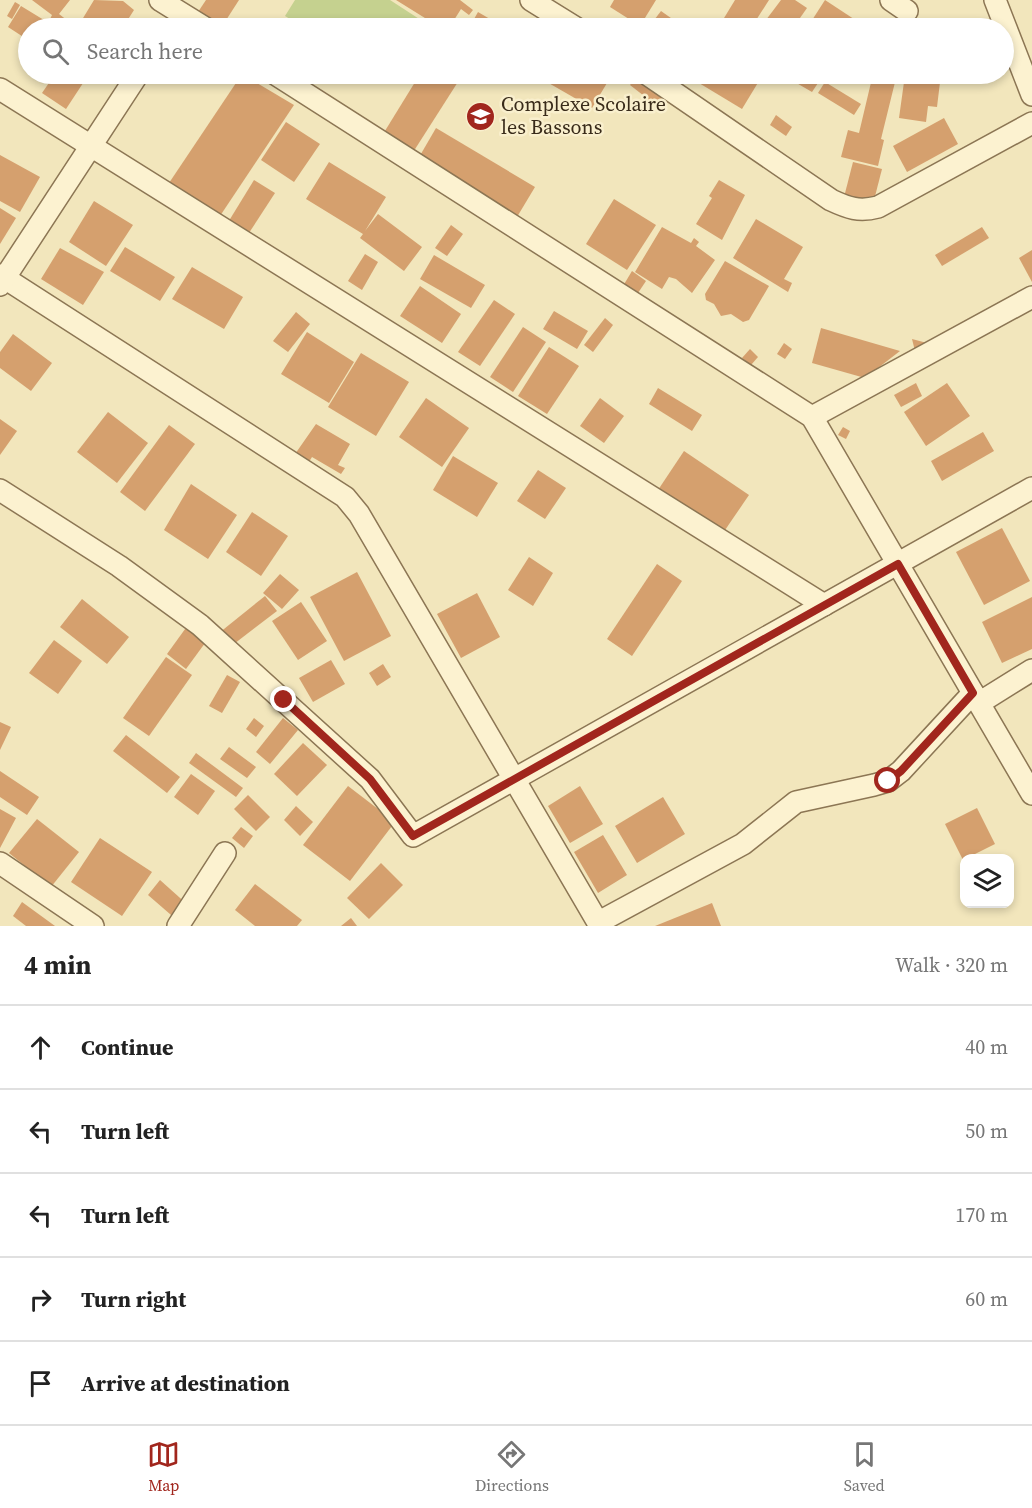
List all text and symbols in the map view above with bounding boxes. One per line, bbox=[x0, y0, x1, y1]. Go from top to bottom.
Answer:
search box bbox=[18, 18, 1014, 84]
icon: search bbox=[39, 35, 72, 68]
text: Search here bbox=[87, 36, 203, 66]
place label: Complexe Scolaire les Bassons bbox=[501, 90, 666, 141]
school or university icon: Complexe Scolaire les Bassons bbox=[464, 100, 496, 132]
route end bbox=[270, 686, 296, 712]
route start bbox=[874, 767, 900, 793]
map controls bbox=[960, 854, 1014, 908]
button: layers bbox=[960, 854, 1014, 908]
text: 4 min bbox=[24, 947, 91, 983]
text: Walk · 320 m bbox=[895, 951, 1008, 979]
icon: ahead bbox=[24, 1031, 57, 1064]
text: Continue bbox=[81, 1032, 174, 1062]
text: 40 m bbox=[965, 1033, 1008, 1061]
icon: left bbox=[24, 1115, 57, 1148]
text: Turn left bbox=[81, 1116, 169, 1146]
text: 50 m bbox=[965, 1117, 1008, 1145]
icon: left bbox=[24, 1199, 57, 1232]
text: Turn left bbox=[81, 1200, 169, 1230]
text: 170 m bbox=[955, 1201, 1008, 1229]
icon: right bbox=[24, 1283, 57, 1316]
text: Turn right bbox=[81, 1284, 186, 1314]
text: 60 m bbox=[965, 1285, 1008, 1313]
icon: arrive bbox=[24, 1367, 57, 1400]
text: Arrive at destination bbox=[81, 1368, 290, 1398]
tab: Map bbox=[147, 1438, 180, 1496]
tab: Directions bbox=[475, 1438, 549, 1496]
tab: Saved bbox=[844, 1438, 885, 1496]

